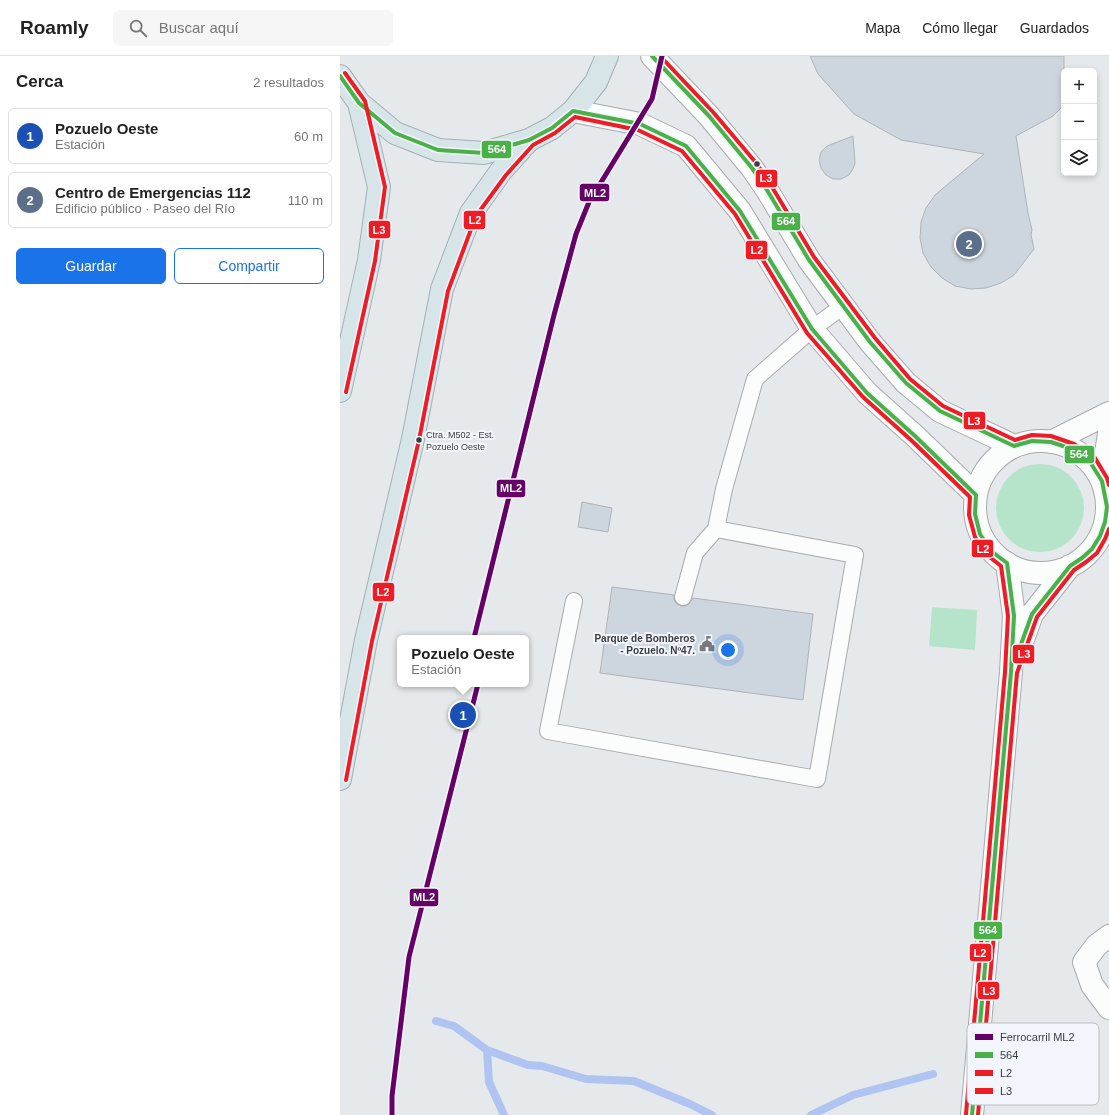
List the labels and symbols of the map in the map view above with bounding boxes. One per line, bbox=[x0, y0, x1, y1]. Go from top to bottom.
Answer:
line badge: 564 bbox=[481, 140, 512, 159]
text: 564 bbox=[488, 143, 507, 155]
unlabelled marker bbox=[752, 159, 762, 169]
line badge: L3 bbox=[755, 169, 778, 188]
text: L3 bbox=[760, 172, 772, 184]
line badge: ML2 bbox=[579, 183, 610, 202]
text: ML2 bbox=[584, 187, 606, 199]
line badge: L2 bbox=[463, 210, 486, 230]
line badge: 564 bbox=[771, 212, 801, 231]
text: L2 bbox=[469, 214, 481, 226]
text: 564 bbox=[777, 215, 796, 227]
line badge: L3 bbox=[368, 220, 391, 239]
text: L3 bbox=[373, 224, 385, 236]
pin: 2 bbox=[956, 229, 982, 259]
line badge: L2 bbox=[745, 240, 768, 260]
text: L2 bbox=[751, 244, 763, 256]
line badge: L3 bbox=[963, 411, 986, 430]
text: L3 bbox=[968, 415, 980, 427]
place label: Ctra. M502 - Est. Pozuelo Oeste bbox=[426, 430, 494, 452]
marker: Ctra. M502 - Est. Pozuelo Oeste bbox=[414, 435, 424, 445]
line badge: 564 bbox=[1064, 445, 1095, 464]
text: 564 bbox=[1070, 448, 1089, 460]
line badge: ML2 bbox=[496, 479, 526, 498]
text: ML2 bbox=[500, 482, 522, 494]
line badge: L2 bbox=[971, 539, 994, 558]
text: L2 bbox=[977, 543, 989, 555]
line badge: L2 bbox=[372, 582, 395, 602]
text: L2 bbox=[377, 586, 389, 598]
place label: Parque de Bomberos - Pozuelo. Nº47. bbox=[594, 633, 695, 656]
public building icon: Parque de Bomberos - Pozuelo. Nº47. bbox=[698, 635, 716, 653]
your location bbox=[718, 640, 738, 660]
line badge: L3 bbox=[1012, 644, 1035, 664]
text: L3 bbox=[1018, 648, 1030, 660]
pin: 1 bbox=[450, 700, 476, 730]
line badge: ML2 bbox=[409, 888, 439, 907]
text: ML2 bbox=[413, 891, 435, 903]
line badge: 564 bbox=[973, 921, 1003, 940]
text: 564 bbox=[979, 924, 998, 936]
line badge: L2 bbox=[969, 943, 992, 962]
text: L2 bbox=[974, 947, 986, 959]
line badge: L3 bbox=[977, 981, 1000, 1000]
text: L3 bbox=[983, 985, 995, 997]
legend bbox=[967, 1023, 1099, 1105]
text: Ferrocarril ML2 bbox=[1000, 1031, 1075, 1043]
text: 564 bbox=[1000, 1049, 1018, 1061]
text: L2 bbox=[1000, 1067, 1012, 1079]
text: L3 bbox=[1000, 1085, 1012, 1097]

